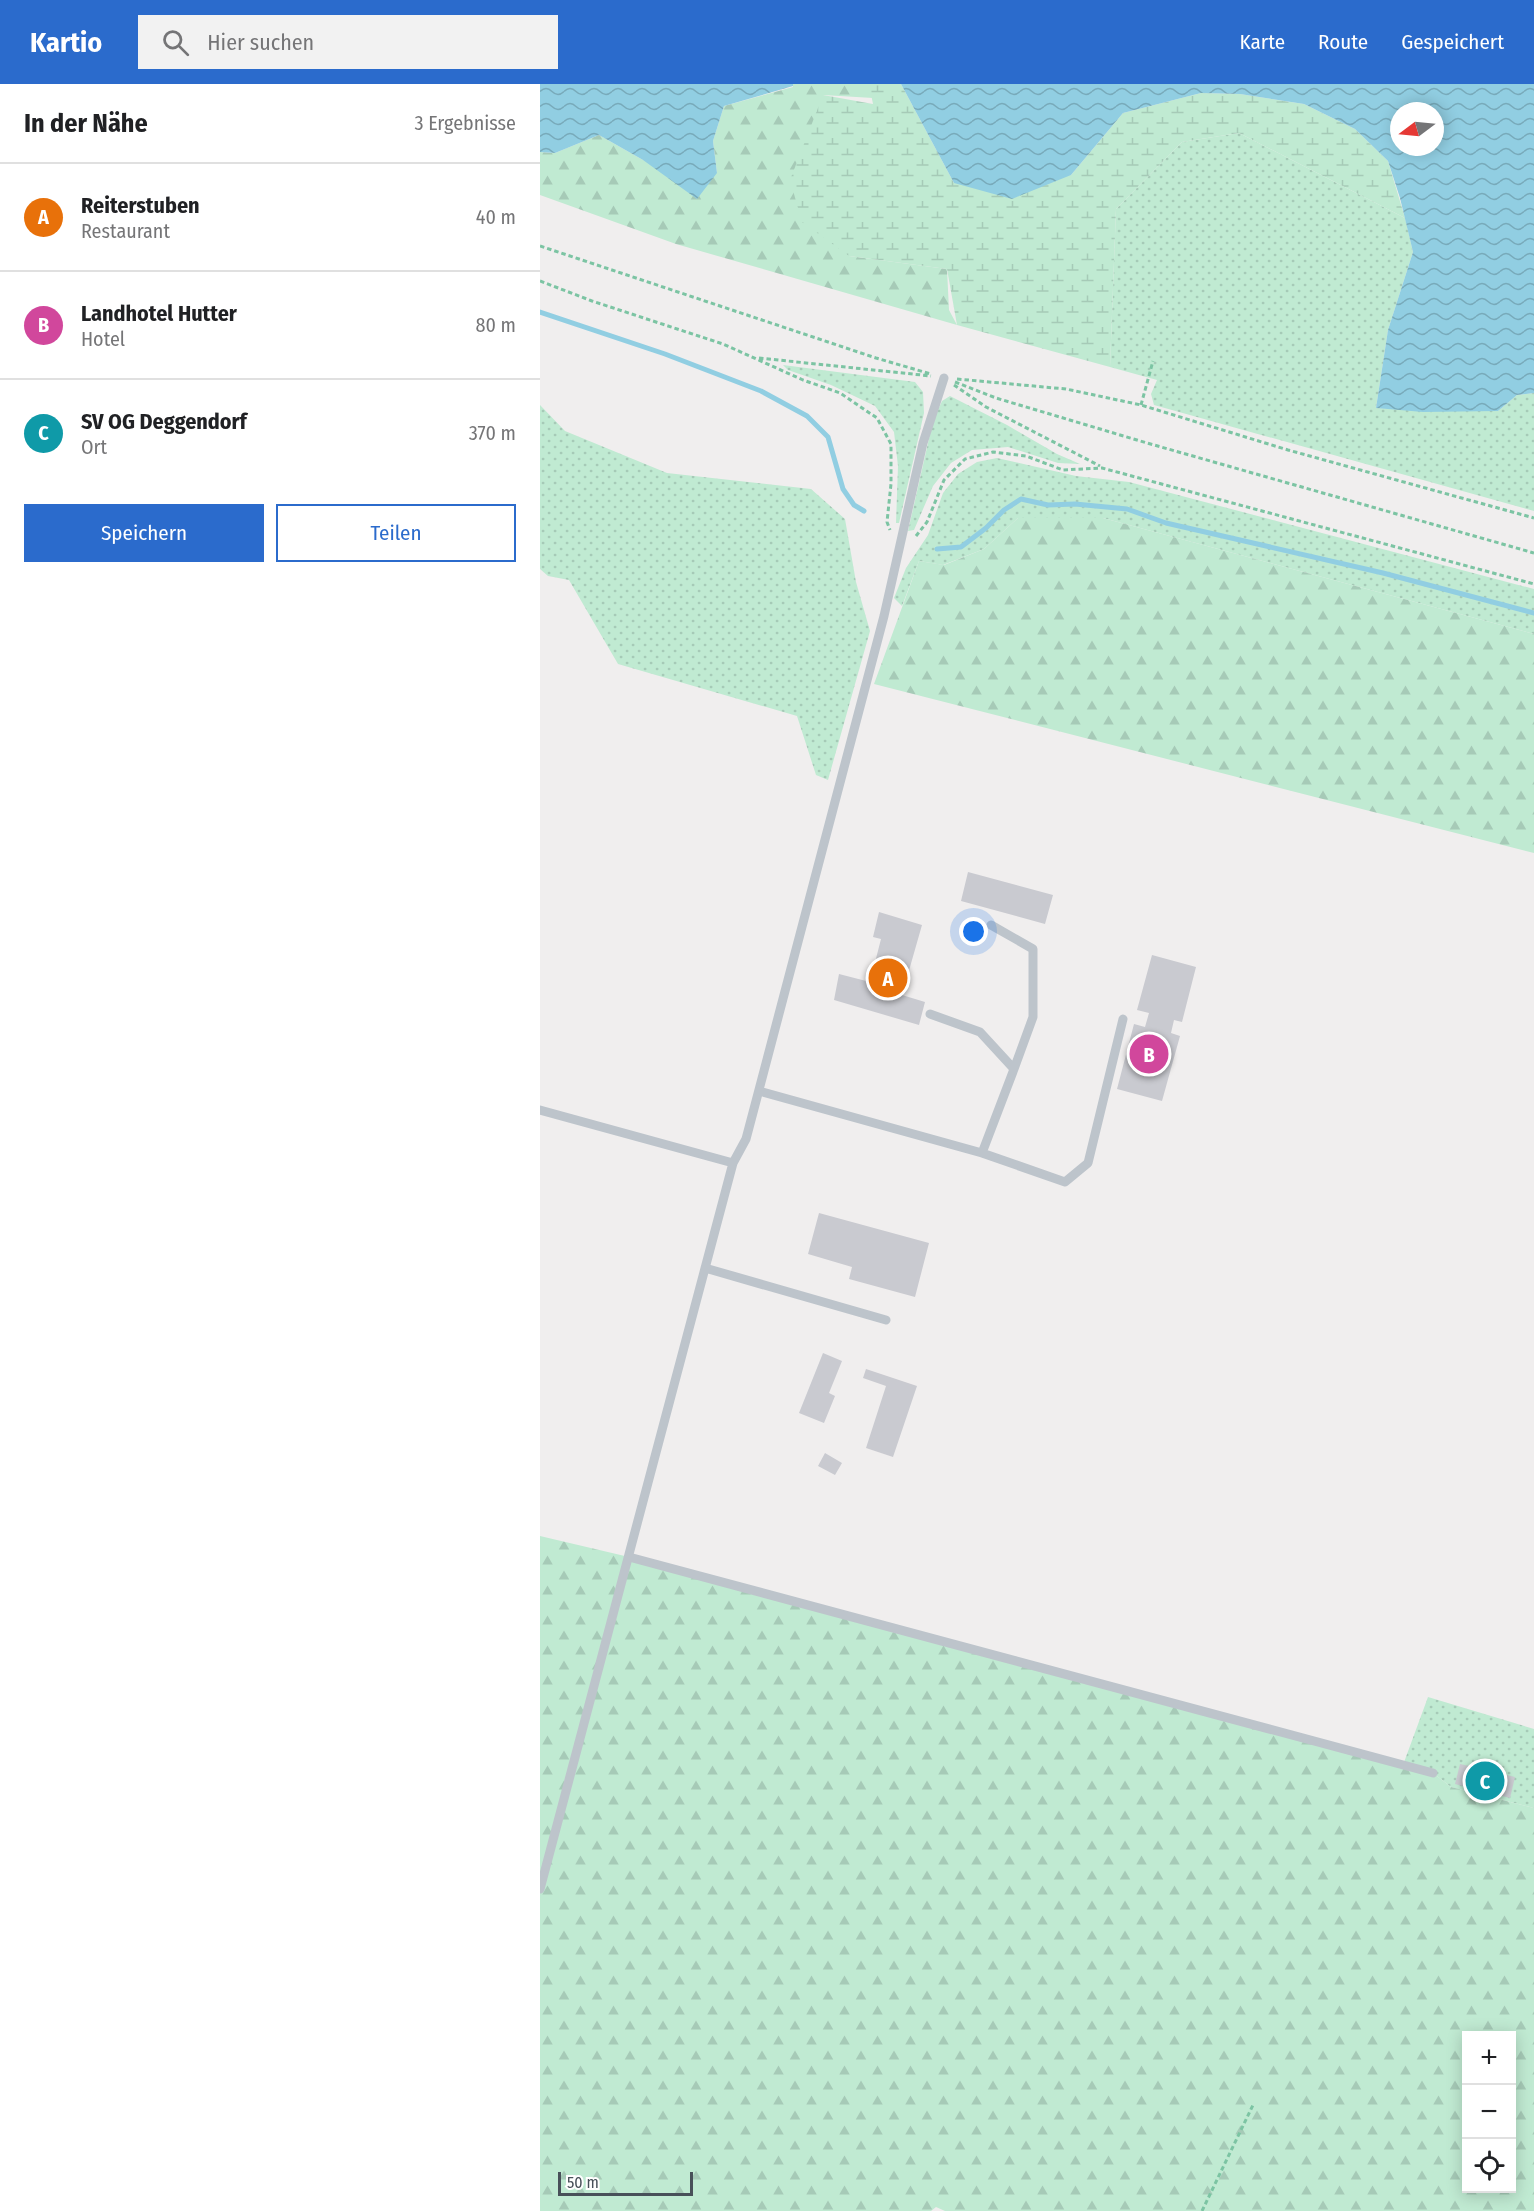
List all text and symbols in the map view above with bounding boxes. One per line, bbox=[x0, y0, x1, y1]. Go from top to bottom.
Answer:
search box bbox=[138, 15, 558, 69]
text: Kartio bbox=[30, 26, 102, 59]
icon: search bbox=[159, 26, 192, 59]
text: Hier suchen bbox=[207, 29, 314, 56]
text: Karte bbox=[1240, 29, 1285, 55]
text: Route bbox=[1318, 29, 1368, 55]
text: Gespeichert bbox=[1401, 29, 1504, 55]
north arrow bbox=[1390, 102, 1444, 156]
text: In der Nähe bbox=[24, 108, 148, 139]
text: 3 Ergebnisse bbox=[414, 111, 516, 135]
text: Reiterstuben bbox=[81, 192, 200, 219]
text: A bbox=[38, 205, 49, 229]
text: 40 m bbox=[476, 205, 516, 229]
text: Restaurant bbox=[81, 219, 170, 243]
text: Landhotel Hutter bbox=[81, 300, 237, 327]
text: B bbox=[38, 313, 49, 337]
text: 80 m bbox=[476, 313, 516, 337]
text: Hotel bbox=[81, 327, 125, 351]
text: SV OG Deggendorf bbox=[81, 408, 247, 435]
text: C bbox=[38, 421, 49, 445]
text: 370 m bbox=[469, 421, 516, 445]
text: Ort bbox=[81, 435, 107, 459]
button: Speichern bbox=[24, 504, 264, 562]
button: Teilen bbox=[276, 504, 516, 562]
your location bbox=[959, 917, 988, 946]
pin: A bbox=[868, 956, 908, 1000]
pin: B bbox=[1130, 1032, 1168, 1076]
pin: C bbox=[1466, 1758, 1504, 1804]
map controls bbox=[1462, 2031, 1516, 2193]
button: + bbox=[1462, 2031, 1516, 2085]
button: − bbox=[1462, 2085, 1516, 2139]
button: locate bbox=[1462, 2139, 1516, 2193]
scale bar bbox=[558, 2169, 693, 2196]
text: 50 m bbox=[567, 2173, 599, 2192]

